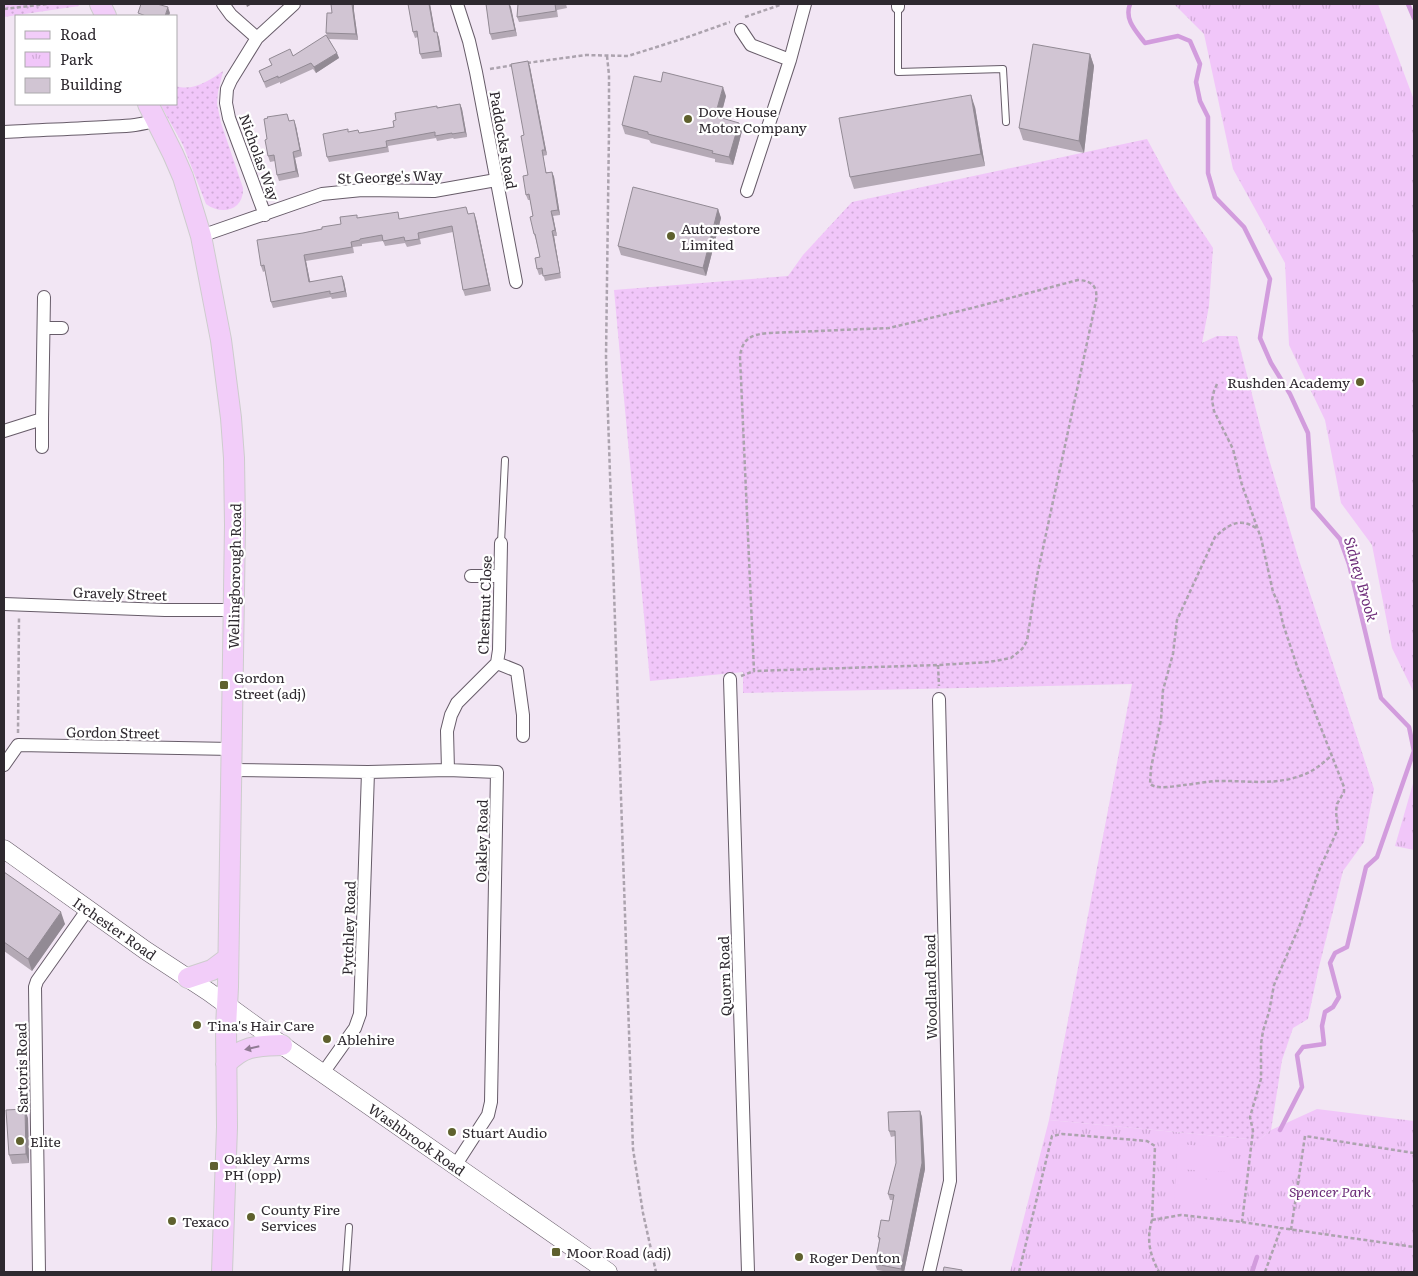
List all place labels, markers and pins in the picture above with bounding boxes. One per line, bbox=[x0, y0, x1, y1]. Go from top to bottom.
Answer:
place label: Dove House Motor Company bbox=[698, 101, 808, 137]
marker: Dove House Motor Company bbox=[682, 113, 694, 125]
place label: Autorestore Limited bbox=[681, 218, 760, 254]
marker: Autorestore Limited bbox=[665, 230, 677, 242]
place label: Rushden Academy bbox=[1227, 372, 1351, 392]
marker: Rushden Academy bbox=[1354, 376, 1366, 388]
place label: Gordon Street (adj) bbox=[234, 667, 306, 703]
marker: Gordon Street (adj) bbox=[218, 679, 230, 691]
place label: Tina's Hair Care bbox=[207, 1015, 314, 1035]
marker: Tina's Hair Care bbox=[191, 1019, 203, 1031]
place label: Ablehire bbox=[337, 1029, 395, 1049]
marker: Ablehire bbox=[321, 1033, 333, 1045]
place label: Stuart Audio bbox=[462, 1122, 547, 1142]
marker: Stuart Audio bbox=[446, 1126, 458, 1138]
place label: Elite bbox=[30, 1131, 61, 1151]
marker: Elite bbox=[14, 1135, 26, 1147]
place label: Oakley Arms PH (opp) bbox=[224, 1148, 310, 1184]
marker: Oakley Arms PH (opp) bbox=[208, 1160, 220, 1172]
place label: County Fire Services bbox=[261, 1199, 340, 1235]
place label: Texaco bbox=[182, 1211, 229, 1231]
marker: County Fire Services bbox=[245, 1211, 257, 1223]
marker: Texaco bbox=[166, 1215, 178, 1227]
place label: Moor Road (adj) bbox=[566, 1242, 671, 1262]
marker: Moor Road (adj) bbox=[550, 1246, 562, 1258]
place label: Roger Denton bbox=[809, 1247, 901, 1267]
marker: Roger Denton bbox=[793, 1251, 805, 1263]

